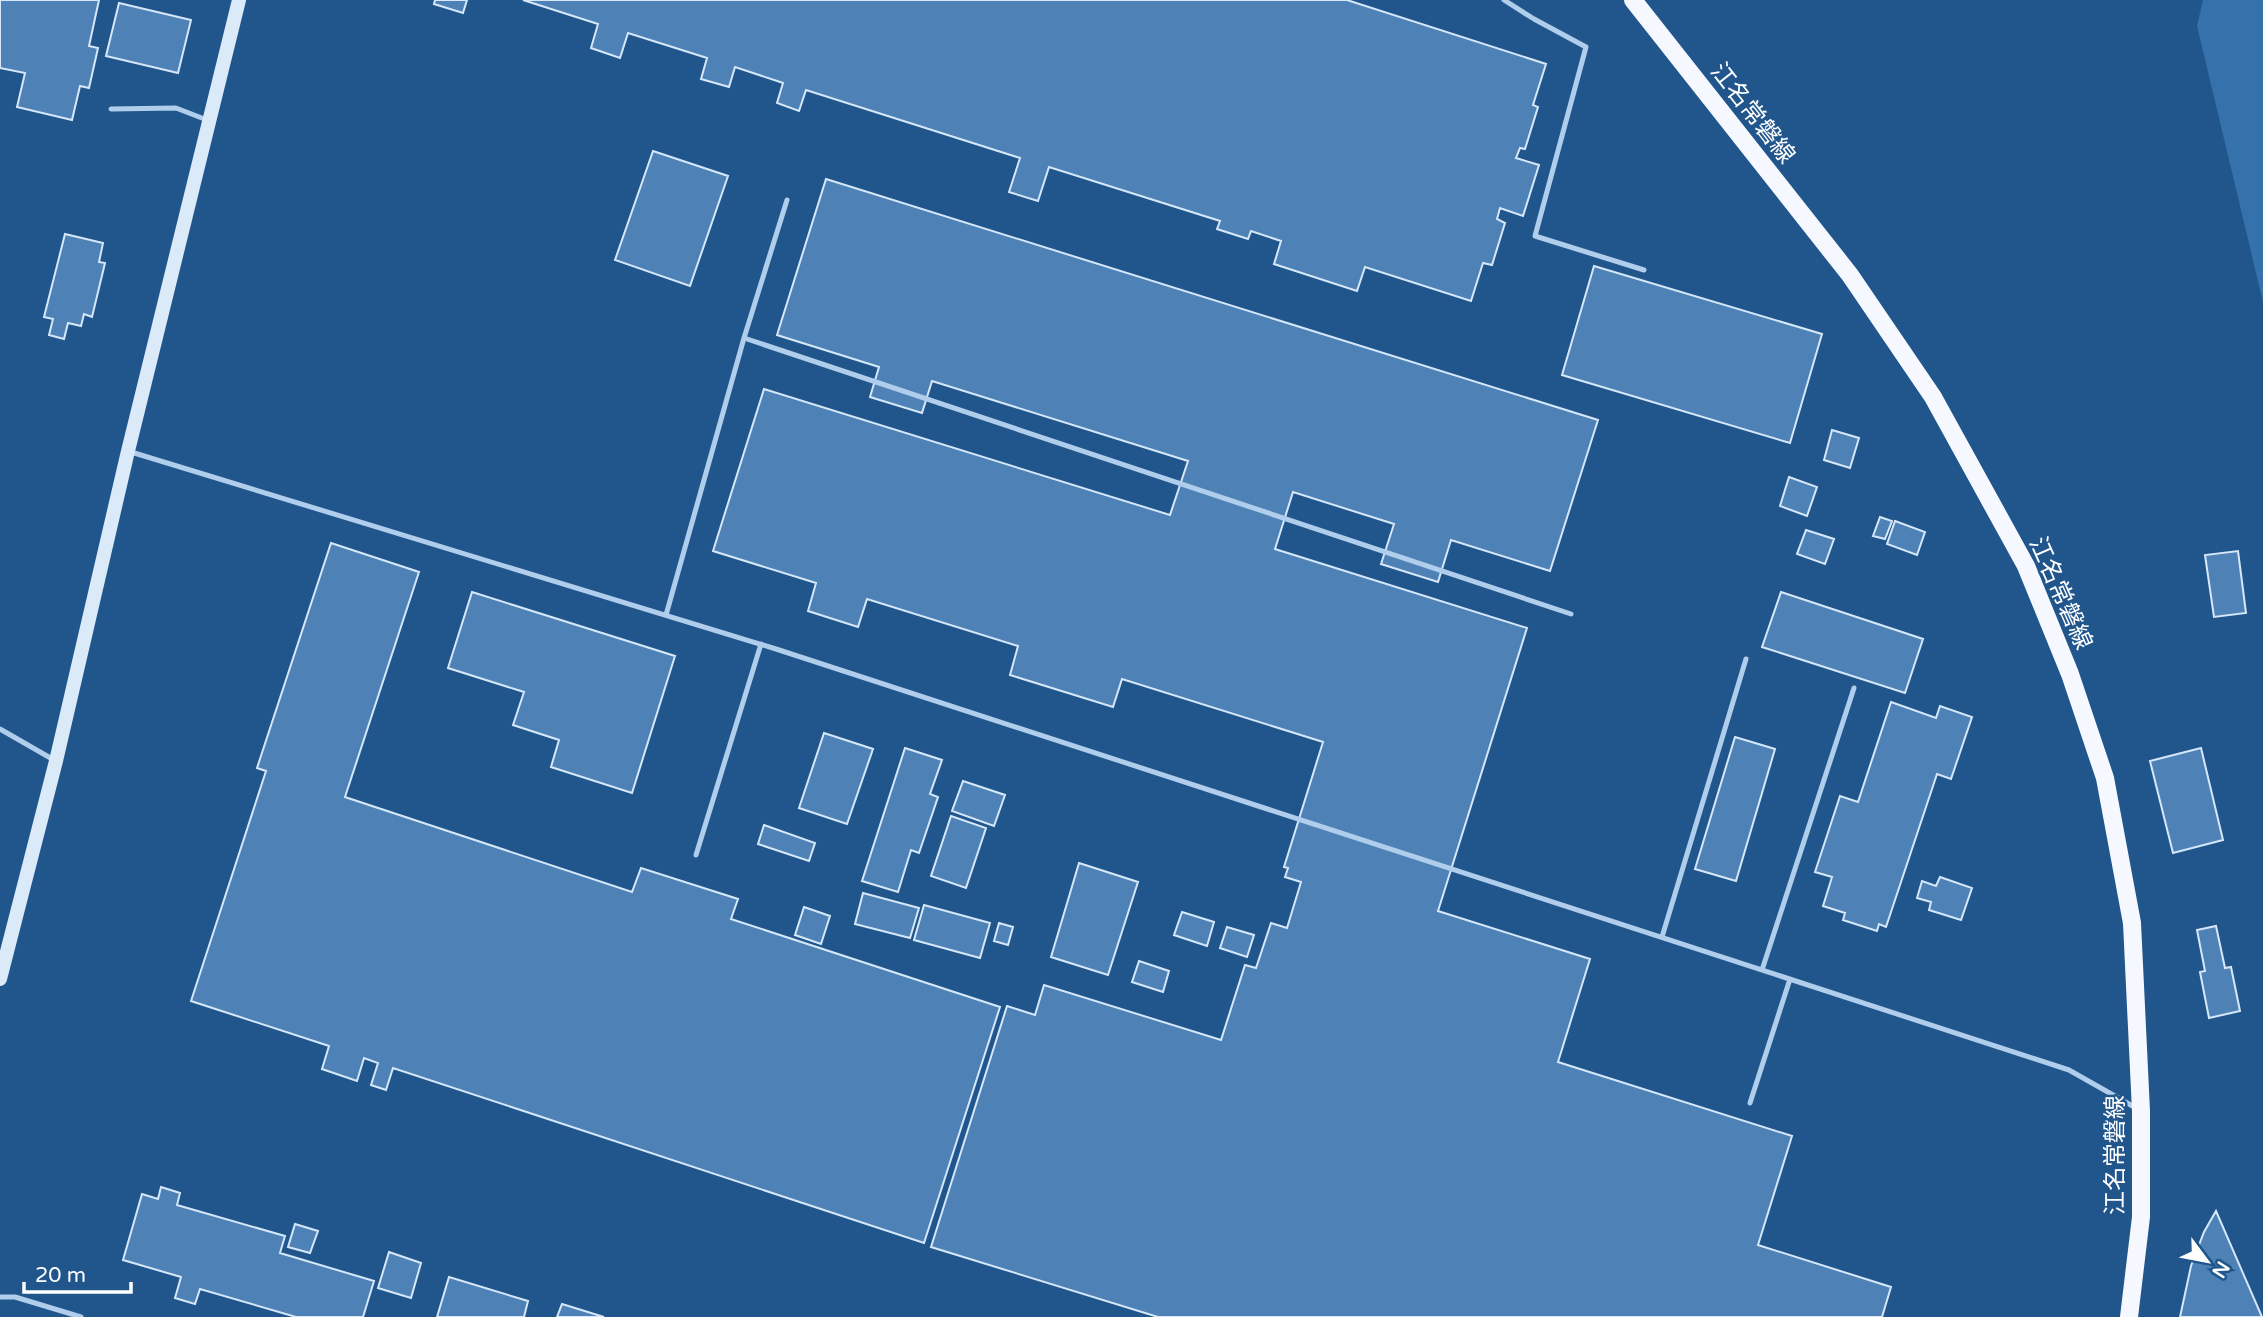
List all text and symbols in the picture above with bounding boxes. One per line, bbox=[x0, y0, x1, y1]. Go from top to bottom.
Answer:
street label: 江名常磐線 bbox=[1704, 57, 1801, 170]
street label: 江名常磐線 bbox=[2023, 532, 2098, 654]
street label: 江名常磐線 bbox=[2101, 1095, 2130, 1215]
north arrow bbox=[2172, 1226, 2242, 1296]
scale bar bbox=[24, 1250, 131, 1294]
text: N bbox=[2207, 1257, 2234, 1282]
text: 20 m bbox=[35, 1263, 86, 1288]

